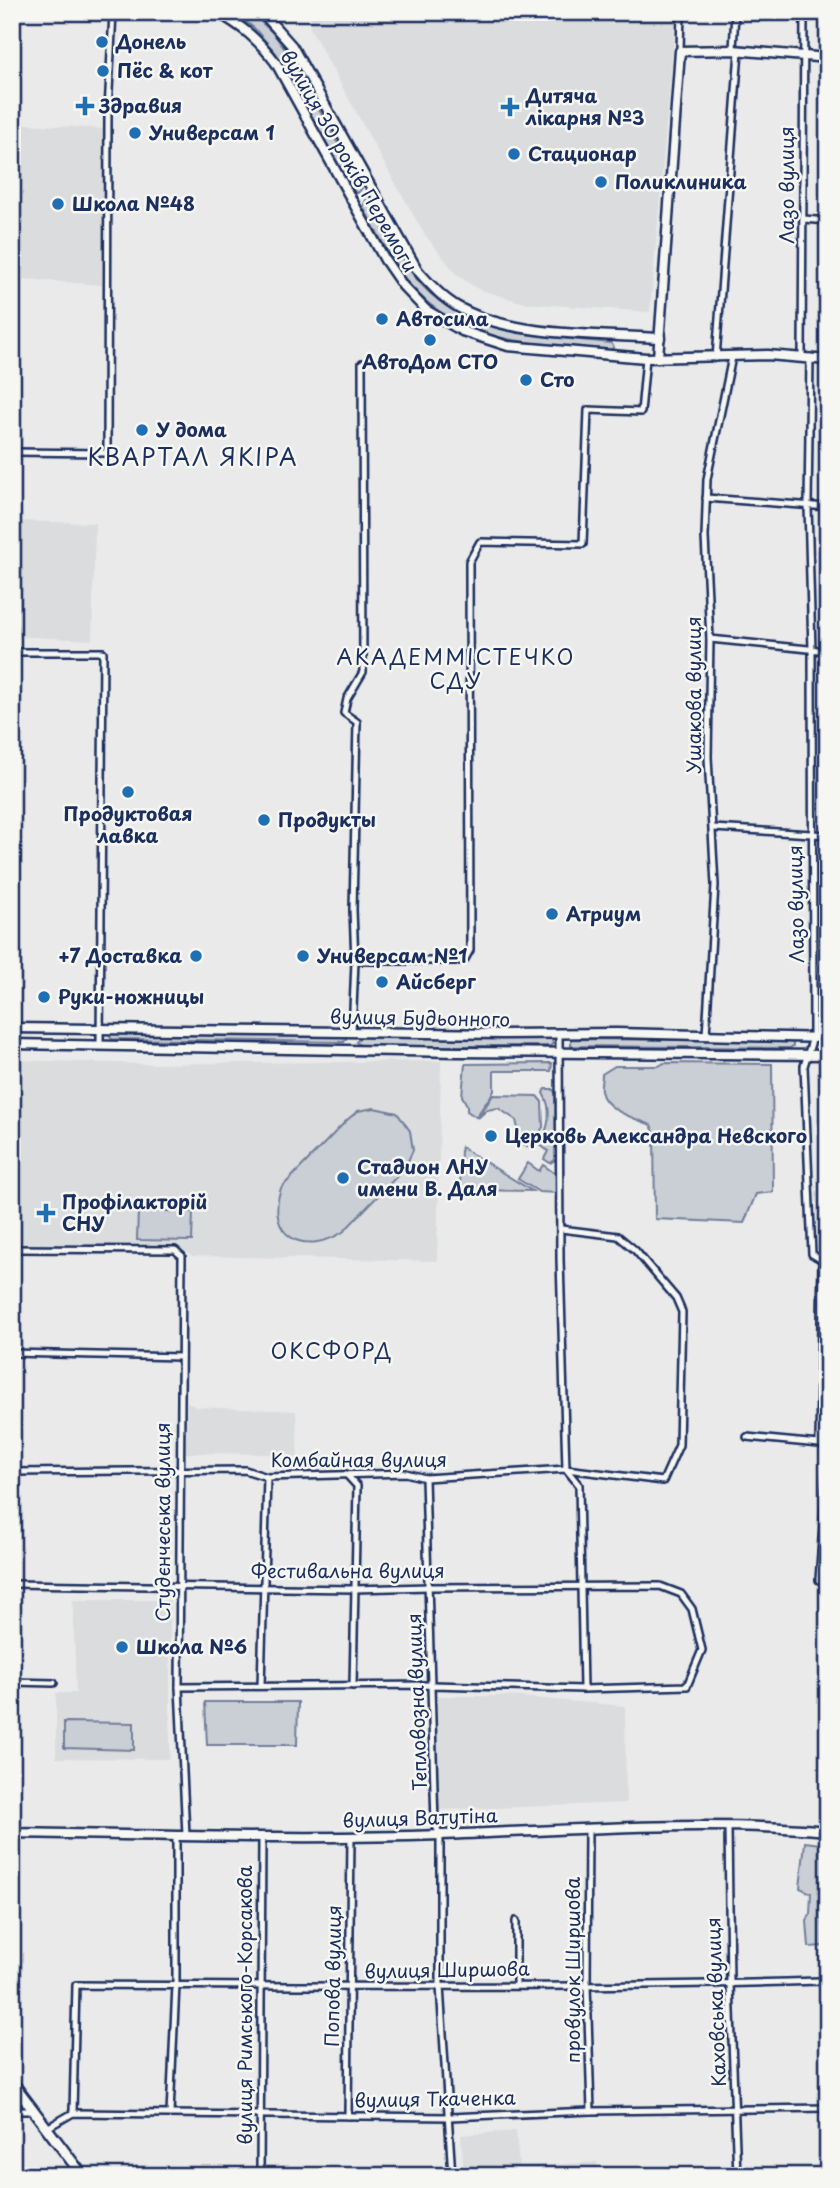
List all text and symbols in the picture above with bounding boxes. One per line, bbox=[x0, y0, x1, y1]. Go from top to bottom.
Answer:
place label: Донель bbox=[115, 27, 186, 55]
marker: Донель bbox=[94, 34, 110, 50]
street label: вулиця 30 років Перемоги bbox=[275, 44, 425, 277]
place label: Пёс & кот bbox=[117, 56, 214, 84]
marker: Пёс & кот bbox=[95, 63, 111, 79]
place label: Дитяча лікарня №3 bbox=[525, 81, 645, 131]
place label: Здравия bbox=[98, 91, 182, 119]
marker: Дитяча лікарня №3 bbox=[500, 97, 520, 117]
marker: Здравия bbox=[77, 98, 93, 114]
place label: Универсам 1 bbox=[148, 118, 275, 146]
marker: Универсам 1 bbox=[127, 125, 143, 141]
street label: Лазо вулиця bbox=[772, 126, 800, 244]
place label: Стационар bbox=[528, 139, 637, 167]
marker: Стационар bbox=[506, 146, 522, 162]
place label: Поликлиника bbox=[615, 167, 747, 195]
marker: Поликлиника bbox=[593, 174, 609, 190]
place label: Школа №48 bbox=[72, 189, 195, 217]
marker: Школа №48 bbox=[50, 196, 66, 212]
place label: Автосила bbox=[396, 304, 489, 332]
marker: Автосила bbox=[374, 311, 390, 327]
marker: АвтоДом СТО bbox=[422, 332, 438, 348]
place label: АвтоДом СТО bbox=[362, 347, 498, 375]
place label: Сто bbox=[540, 365, 574, 393]
marker: Сто bbox=[518, 372, 534, 388]
place label: У дома bbox=[155, 415, 227, 443]
marker: У дома bbox=[134, 422, 150, 438]
district label: КВАРТАЛ ЯКІРА bbox=[87, 439, 299, 474]
street label: Ушакова вулиця bbox=[679, 616, 707, 774]
district label: АКАДЕММІСТЕЧКО СДУ bbox=[337, 640, 575, 696]
marker: Продуктовая лавка bbox=[120, 784, 136, 800]
place label: Продуктовая лавка bbox=[63, 799, 193, 849]
place label: Продукты bbox=[278, 805, 376, 833]
marker: Продукты bbox=[256, 812, 272, 828]
street label: Лазо вулиця bbox=[780, 845, 810, 963]
place label: Атриум bbox=[566, 899, 641, 927]
marker: Атриум bbox=[544, 906, 560, 922]
place label: +7 Доставка bbox=[58, 941, 182, 969]
place label: Универсам №1 bbox=[316, 941, 467, 969]
marker: +7 Доставка bbox=[188, 948, 204, 964]
marker: Универсам №1 bbox=[295, 948, 311, 964]
place label: Айсберг bbox=[395, 967, 477, 995]
marker: Айсберг bbox=[374, 974, 390, 990]
place label: Руки-ножницы bbox=[58, 982, 204, 1010]
marker: Руки-ножницы bbox=[36, 989, 52, 1005]
street label: вулиця Будьонного bbox=[330, 1001, 510, 1033]
place label: Церковь Александра Невского bbox=[505, 1121, 807, 1149]
marker: Церковь Александра Невского bbox=[483, 1128, 499, 1144]
place label: Стадион ЛНУ имени В. Даля bbox=[357, 1152, 498, 1202]
marker: Стадион ЛНУ имени В. Даля bbox=[335, 1170, 351, 1186]
place label: Профілакторій СНУ bbox=[62, 1187, 207, 1237]
marker: Профілакторій СНУ bbox=[36, 1203, 56, 1223]
district label: ОКСФОРД bbox=[270, 1334, 394, 1366]
street label: Студєнчеська вулиця bbox=[148, 1422, 176, 1622]
street label: Комбайная вулиця bbox=[271, 1445, 447, 1473]
street label: Фестивальна вулиця bbox=[251, 1556, 445, 1584]
street label: Тепловозна вулиця bbox=[399, 1613, 433, 1791]
place label: Школа №6 bbox=[136, 1632, 247, 1660]
marker: Школа №6 bbox=[114, 1639, 130, 1655]
street label: вулиця Ватутіна bbox=[342, 1800, 498, 1834]
street label: вулиця Римського-Корсакова bbox=[230, 1865, 258, 2145]
street label: провулок Ширшова bbox=[558, 1877, 586, 2063]
street label: Попова вулиця bbox=[317, 1905, 347, 2047]
street label: Каховська вулиця bbox=[698, 1917, 732, 2087]
street label: вулиця Ширшова bbox=[364, 1954, 530, 1984]
street label: вулиця Ткаченка bbox=[354, 2083, 516, 2113]

